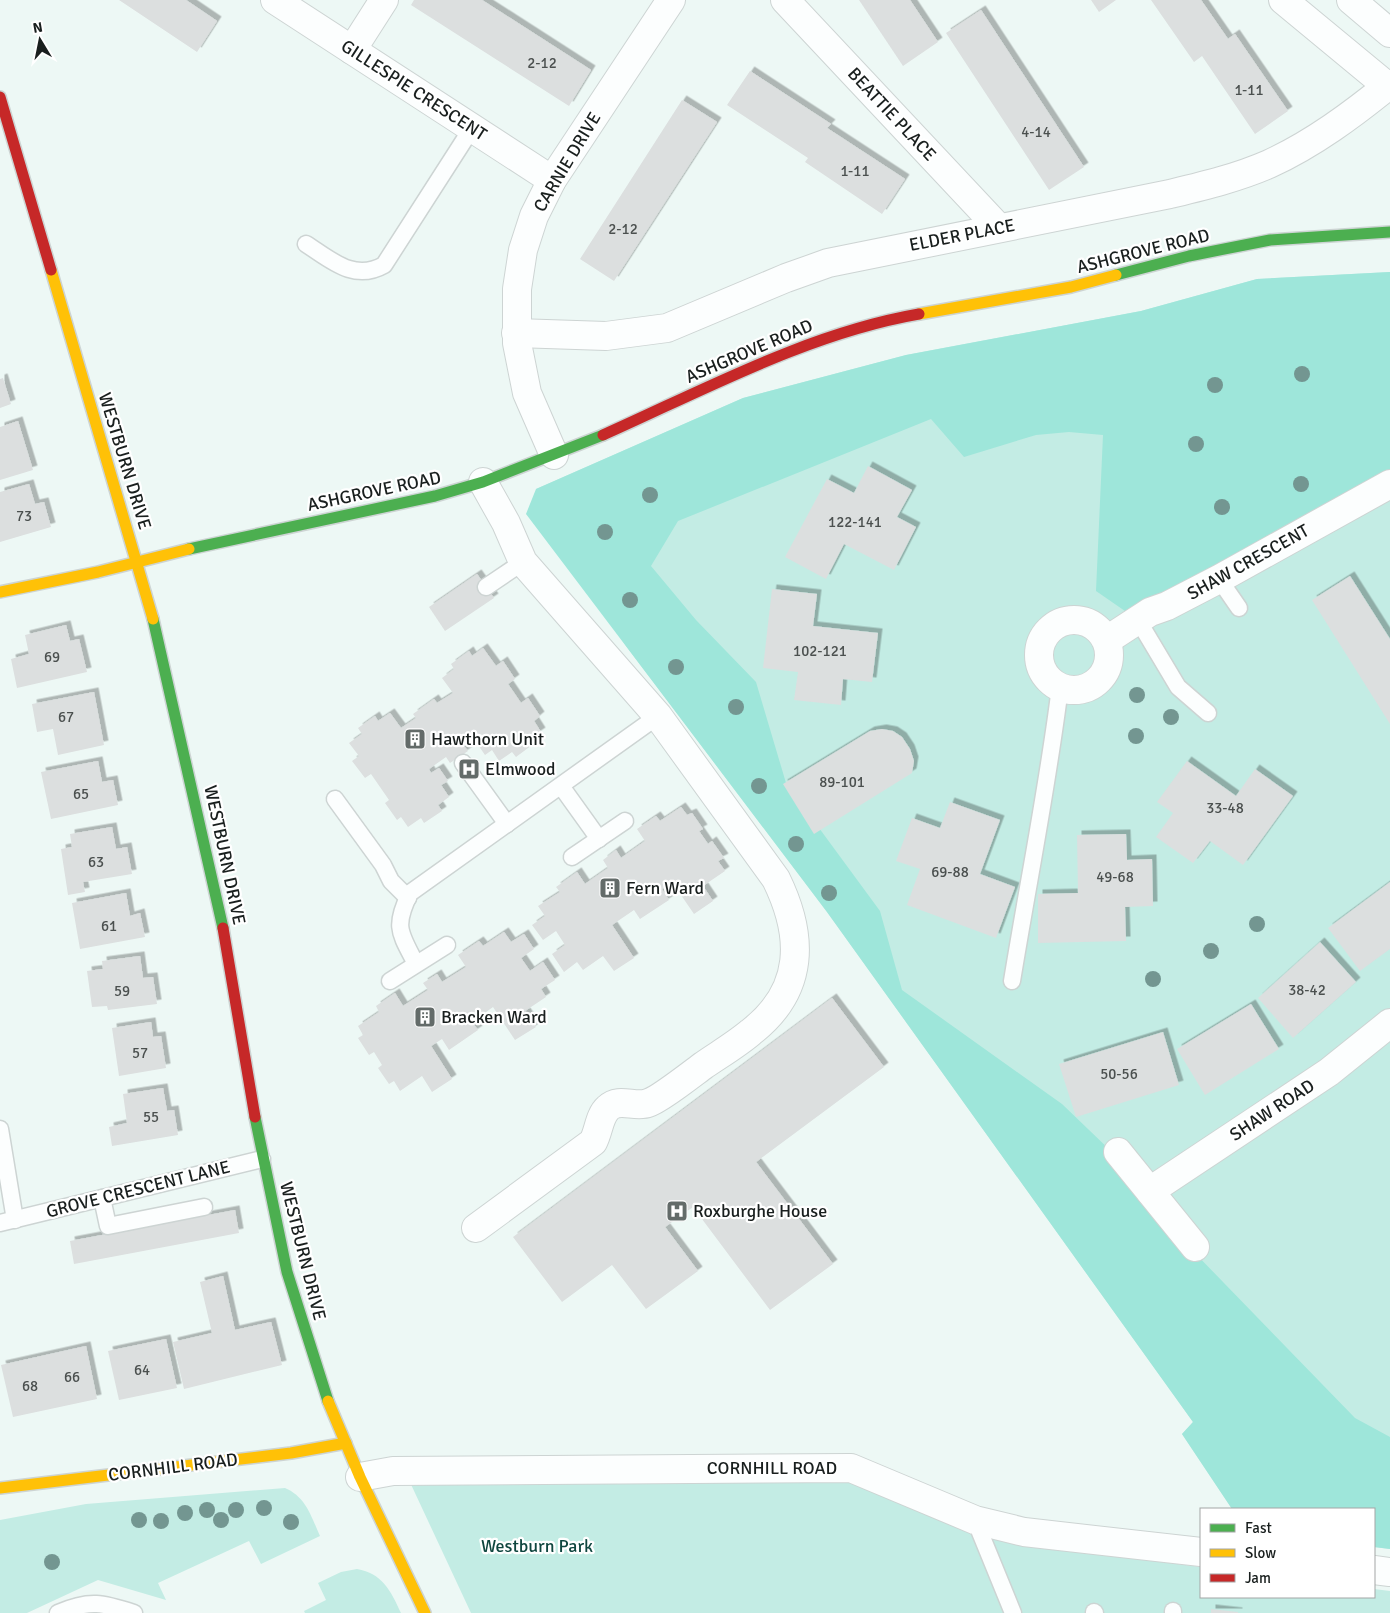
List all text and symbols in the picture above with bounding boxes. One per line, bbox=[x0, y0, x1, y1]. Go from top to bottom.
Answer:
north arrow bbox=[15, 15, 65, 65]
text: N bbox=[32, 18, 44, 37]
street label: GILLESPIE CRESCENT bbox=[337, 35, 491, 145]
house number: 2-12 bbox=[527, 54, 557, 72]
street label: BEATTIE PLACE bbox=[843, 63, 941, 165]
house number: 1-11 bbox=[1235, 81, 1263, 99]
street label: CARNIE DRIVE bbox=[529, 108, 605, 216]
house number: 4-14 bbox=[1021, 123, 1051, 141]
house number: 1-11 bbox=[841, 162, 869, 180]
street label: ELDER PLACE bbox=[907, 214, 1017, 256]
house number: 2-12 bbox=[608, 220, 638, 238]
street label: ASHGROVE ROAD bbox=[1074, 224, 1212, 278]
street label: ASHGROVE ROAD bbox=[682, 314, 816, 388]
street label: WESTBURN DRIVE bbox=[94, 390, 156, 532]
street label: ASHGROVE ROAD bbox=[305, 466, 443, 516]
house number: 73 bbox=[16, 507, 32, 525]
house number: 122-141 bbox=[828, 513, 882, 531]
street label: SHAW CRESCENT bbox=[1183, 519, 1313, 605]
house number: 102-121 bbox=[793, 642, 847, 660]
house number: 69 bbox=[44, 648, 60, 666]
house number: 67 bbox=[58, 708, 74, 726]
building icon: Hawthorn Unit bbox=[403, 727, 427, 751]
place label: Hawthorn Unit bbox=[431, 728, 544, 750]
hospital icon: Elmwood bbox=[457, 757, 481, 781]
place label: Elmwood bbox=[485, 758, 556, 780]
house number: 89-101 bbox=[819, 773, 865, 791]
street label: WESTBURN DRIVE bbox=[199, 783, 251, 927]
house number: 65 bbox=[73, 785, 89, 803]
house number: 33-48 bbox=[1206, 799, 1244, 817]
house number: 63 bbox=[88, 853, 104, 871]
house number: 69-88 bbox=[931, 863, 969, 881]
house number: 49-68 bbox=[1096, 868, 1134, 886]
building icon: Fern Ward bbox=[598, 876, 622, 900]
place label: Fern Ward bbox=[626, 877, 704, 899]
house number: 61 bbox=[101, 917, 117, 935]
house number: 38-42 bbox=[1288, 981, 1326, 999]
house number: 59 bbox=[114, 982, 130, 1000]
building icon: Bracken Ward bbox=[413, 1005, 437, 1029]
place label: Bracken Ward bbox=[441, 1006, 547, 1028]
house number: 57 bbox=[132, 1044, 148, 1062]
house number: 50-56 bbox=[1100, 1065, 1138, 1083]
street label: SHAW ROAD bbox=[1225, 1074, 1319, 1146]
house number: 55 bbox=[143, 1108, 159, 1126]
street label: GROVE CRESCENT LANE bbox=[44, 1155, 232, 1223]
street label: WESTBURN DRIVE bbox=[275, 1179, 331, 1323]
hospital icon: Roxburghe House bbox=[665, 1199, 689, 1223]
place label: Roxburghe House bbox=[693, 1200, 827, 1222]
house number: 64 bbox=[134, 1361, 150, 1379]
house number: 66 bbox=[64, 1368, 80, 1386]
house number: 68 bbox=[22, 1377, 38, 1395]
street label: CORNHILL ROAD bbox=[107, 1448, 239, 1486]
street label: CORNHILL ROAD bbox=[707, 1457, 837, 1479]
legend bbox=[1200, 1508, 1375, 1598]
text: Fast bbox=[1245, 1519, 1272, 1537]
park label: Westburn Park bbox=[481, 1535, 593, 1557]
text: Slow bbox=[1245, 1544, 1276, 1562]
text: Jam bbox=[1245, 1569, 1271, 1587]

